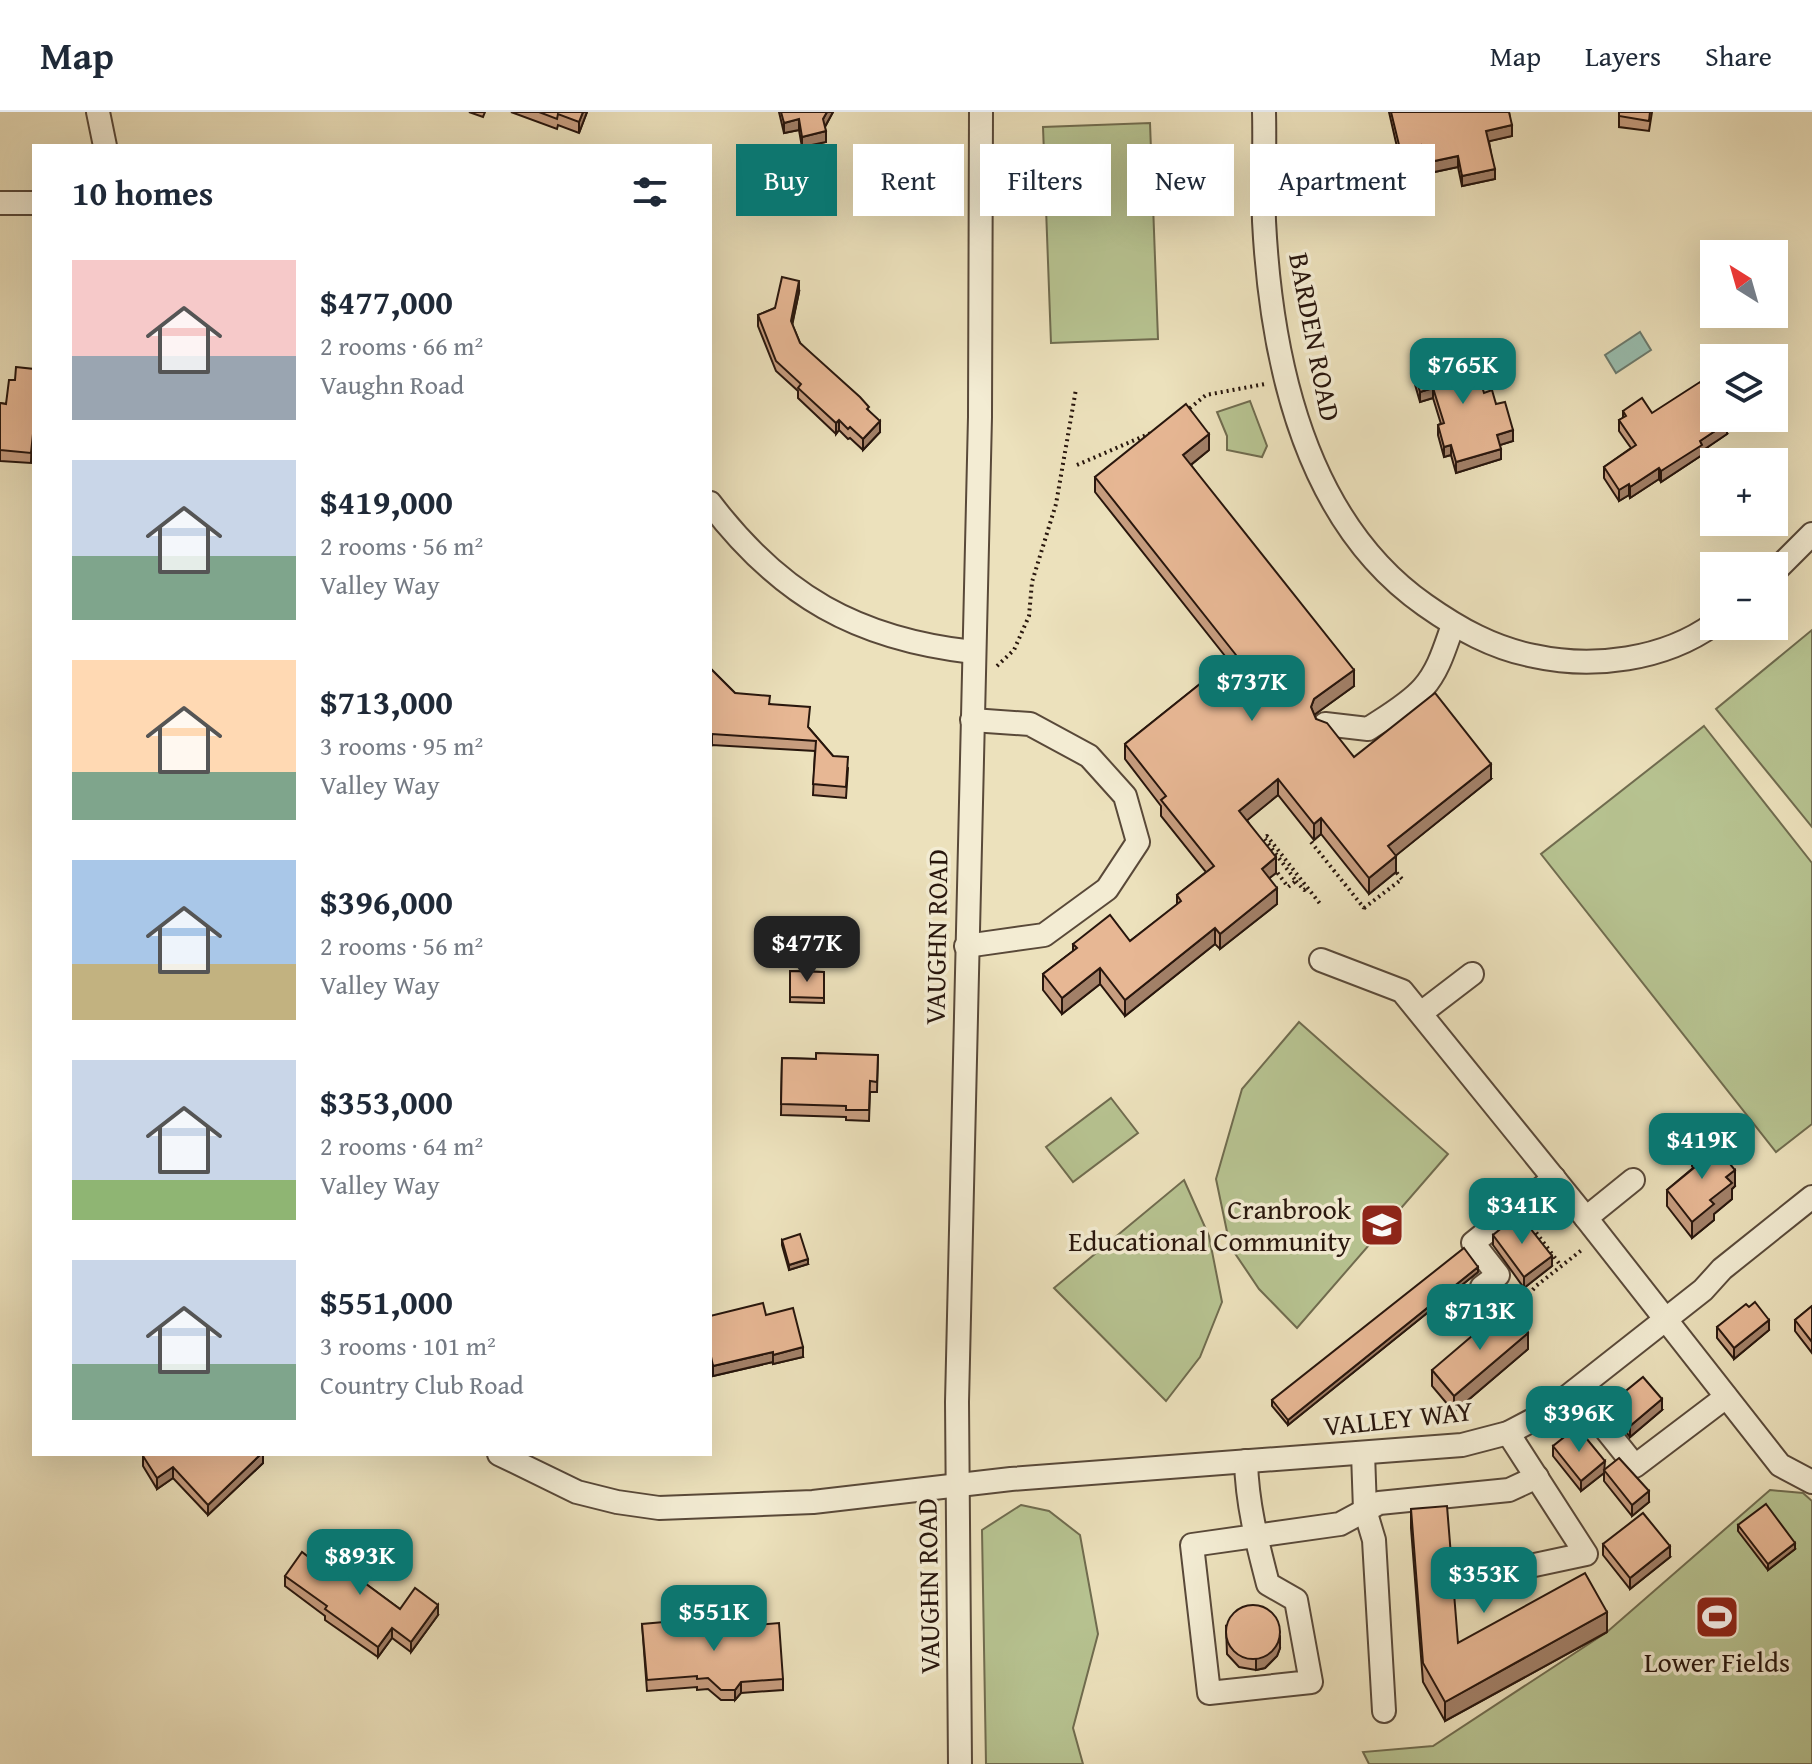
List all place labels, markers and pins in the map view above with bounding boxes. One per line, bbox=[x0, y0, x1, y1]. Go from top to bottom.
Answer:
pin: $765K bbox=[1407, 338, 1519, 406]
pin: $737K bbox=[1196, 655, 1308, 723]
pin: $477K bbox=[751, 916, 863, 984]
pin: $419K bbox=[1646, 1113, 1758, 1181]
pin: $341K bbox=[1466, 1178, 1578, 1246]
place label: Cranbrook Educational Community bbox=[1068, 1188, 1352, 1261]
school or university icon: Cranbrook Educational Community bbox=[1358, 1201, 1406, 1249]
pin: $713K bbox=[1424, 1284, 1536, 1352]
pin: $396K bbox=[1523, 1386, 1635, 1454]
pin: $893K bbox=[304, 1529, 416, 1597]
pin: $353K bbox=[1428, 1547, 1540, 1615]
pin: $551K bbox=[658, 1585, 770, 1653]
sports icon: Lower Fields bbox=[1693, 1593, 1741, 1641]
place label: Lower Fields bbox=[1644, 1641, 1790, 1682]

